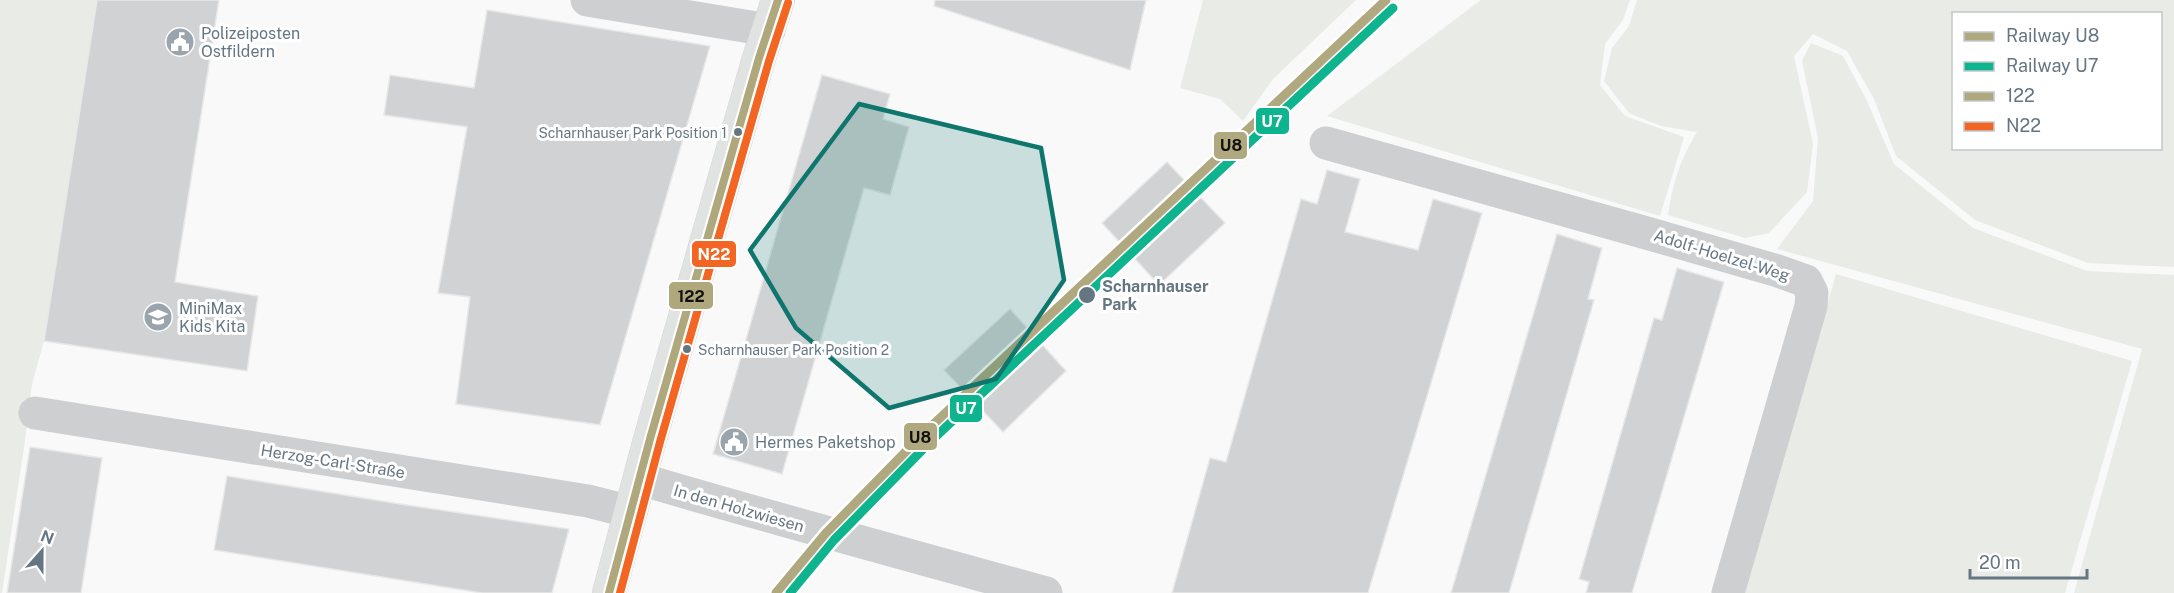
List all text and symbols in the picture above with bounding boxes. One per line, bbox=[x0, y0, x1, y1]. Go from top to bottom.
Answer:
legend bbox=[1952, 12, 2162, 150]
place label: Polizeiposten Ostfildern bbox=[201, 24, 300, 61]
text: Railway U8 bbox=[2006, 25, 2099, 46]
public building icon: Polizeiposten Ostfildern bbox=[164, 26, 196, 58]
text: Railway U7 bbox=[2006, 55, 2098, 76]
text: 122 bbox=[2006, 85, 2035, 106]
line badge: U7 bbox=[1255, 107, 1290, 135]
text: U7 bbox=[1261, 112, 1283, 131]
text: N22 bbox=[2006, 115, 2041, 136]
place label: Scharnhauser Park Position 1 bbox=[538, 125, 727, 141]
marker: Scharnhauser Park Position 1 bbox=[732, 126, 744, 138]
line badge: U8 bbox=[1213, 131, 1248, 160]
text: U8 bbox=[1220, 136, 1242, 155]
street label: Adolf-Hoelzel-Weg bbox=[1652, 226, 1792, 285]
line badge: N22 bbox=[691, 240, 737, 268]
text: N22 bbox=[698, 245, 730, 264]
place label: Scharnhauser Park bbox=[1102, 277, 1209, 314]
line badge: 122 bbox=[668, 281, 714, 310]
marker: Scharnhauser Park bbox=[1077, 285, 1097, 305]
text: 122 bbox=[677, 287, 705, 306]
place label: MiniMax Kids Kita bbox=[179, 299, 245, 336]
school or university icon: MiniMax Kids Kita bbox=[142, 301, 174, 333]
place label: Scharnhauser Park Position 2 bbox=[698, 342, 889, 358]
marker: Scharnhauser Park Position 2 bbox=[681, 343, 693, 355]
line badge: U7 bbox=[949, 394, 983, 423]
text: U7 bbox=[955, 399, 977, 418]
line badge: U8 bbox=[903, 422, 938, 451]
public building icon: Hermes Paketshop bbox=[718, 426, 750, 458]
text: U8 bbox=[909, 428, 931, 447]
place label: Hermes Paketshop bbox=[755, 433, 896, 452]
street label: Herzog-Carl-Straße bbox=[259, 441, 406, 482]
street label: In den Holzwiesen bbox=[671, 481, 806, 536]
north arrow bbox=[12, 521, 72, 581]
text: N bbox=[38, 526, 56, 549]
scale bar bbox=[1970, 542, 2087, 580]
text: 20 m bbox=[1979, 552, 2021, 573]

